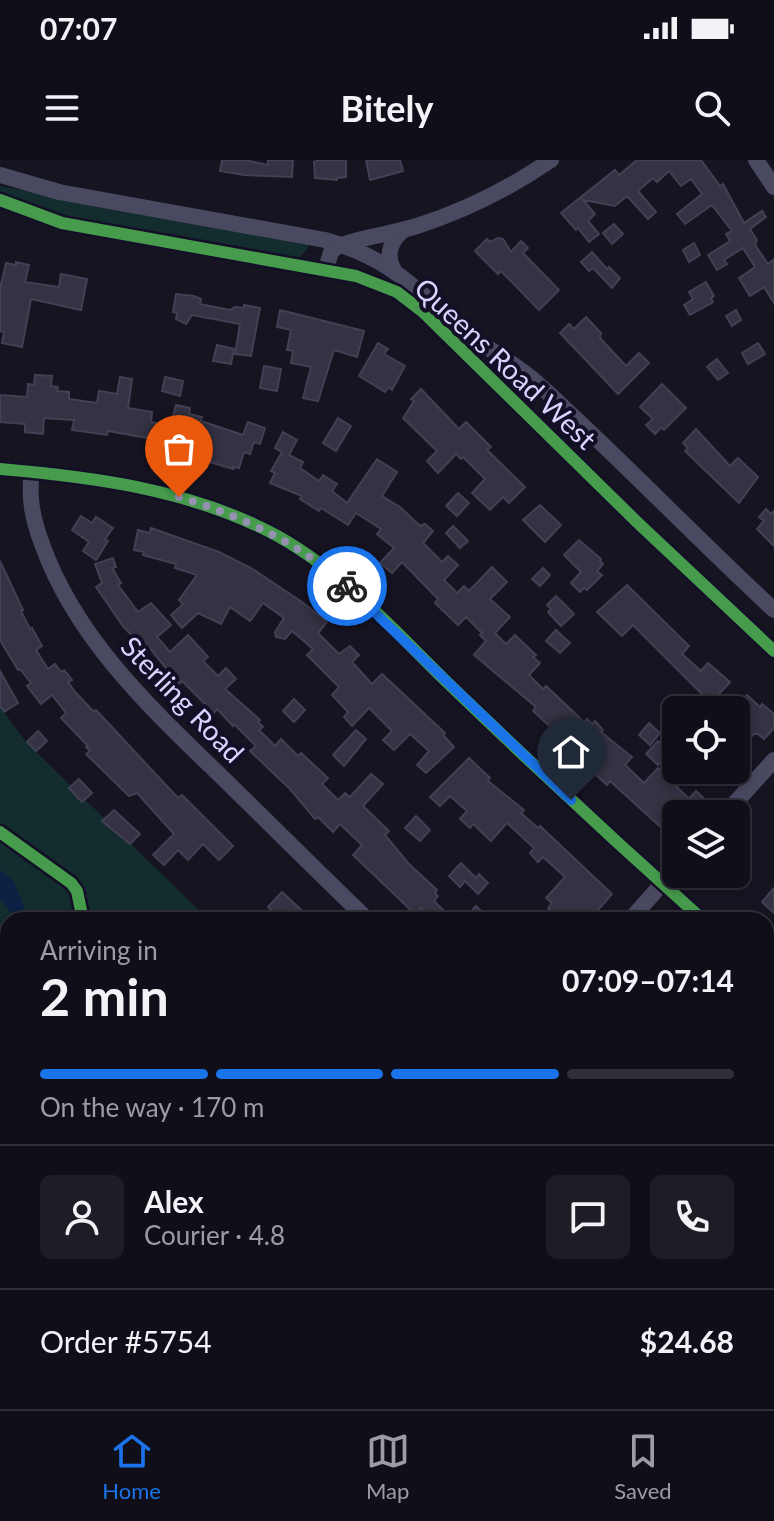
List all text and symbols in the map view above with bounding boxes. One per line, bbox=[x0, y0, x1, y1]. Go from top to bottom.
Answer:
text: 07:07 bbox=[40, 10, 117, 46]
icon: menu bbox=[40, 86, 84, 130]
text: Bitely bbox=[341, 86, 433, 130]
icon: search bbox=[690, 86, 734, 130]
street label: Queens Road West bbox=[408, 270, 604, 456]
pin bbox=[145, 415, 213, 497]
icon: bag bbox=[157, 427, 201, 471]
courier bbox=[307, 546, 387, 626]
icon: bike bbox=[325, 564, 369, 608]
street label: Sterling Road bbox=[114, 629, 252, 769]
map controls bbox=[662, 696, 750, 888]
button: locate bbox=[662, 696, 750, 784]
pin bbox=[537, 718, 605, 800]
icon: home bbox=[549, 730, 593, 774]
button: layers bbox=[662, 800, 750, 888]
text: Arriving in bbox=[40, 934, 158, 966]
text: 07:09–07:14 bbox=[562, 962, 734, 998]
text: 2 min bbox=[40, 965, 169, 1027]
text: On the way · 170 m bbox=[40, 1091, 264, 1123]
button: person bbox=[40, 1175, 124, 1259]
button: chat bbox=[546, 1175, 630, 1259]
button: phone bbox=[650, 1175, 734, 1259]
text: Alex bbox=[144, 1183, 204, 1219]
text: Courier · 4.8 bbox=[144, 1219, 285, 1251]
text: Order #5754 bbox=[40, 1323, 212, 1359]
text: $24.68 bbox=[640, 1323, 734, 1359]
tab: Home bbox=[102, 1429, 161, 1504]
tab: Map bbox=[366, 1429, 410, 1504]
tab: Saved bbox=[614, 1429, 672, 1504]

